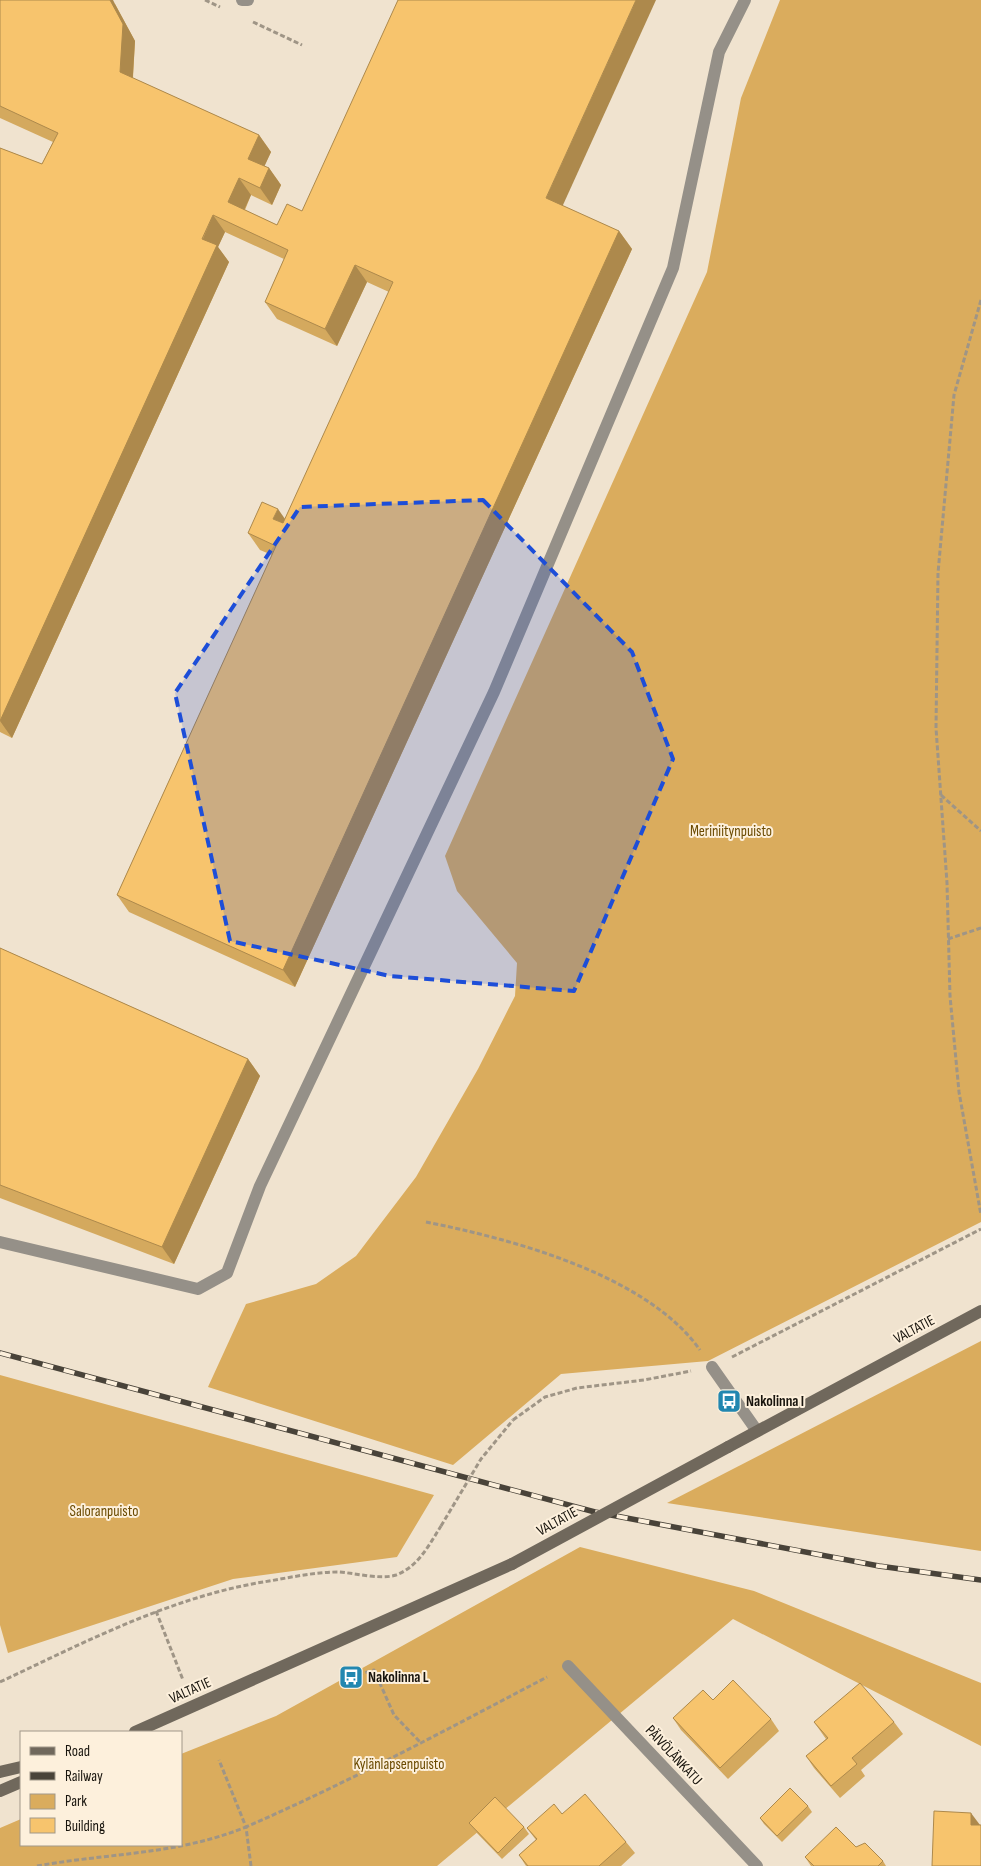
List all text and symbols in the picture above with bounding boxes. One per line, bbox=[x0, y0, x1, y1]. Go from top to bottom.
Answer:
park label: Meriniitynpuisto bbox=[690, 822, 772, 841]
street label: VALTATIE bbox=[890, 1311, 938, 1348]
bus stop icon: Nakolinna I bbox=[716, 1388, 742, 1414]
place label: Nakolinna I bbox=[746, 1392, 804, 1411]
park label: Saloranpuisto bbox=[70, 1502, 138, 1521]
street label: VALTATIE bbox=[533, 1502, 581, 1540]
bus stop icon: Nakolinna L bbox=[338, 1664, 364, 1690]
place label: Nakolinna L bbox=[368, 1668, 429, 1687]
street label: VALTATIE bbox=[166, 1673, 214, 1708]
street label: PÄIVÖLÄNKATU bbox=[641, 1721, 706, 1789]
legend bbox=[20, 1731, 182, 1846]
text: Road bbox=[65, 1742, 90, 1761]
park label: Kylänlapsenpuisto bbox=[353, 1755, 445, 1774]
text: Railway bbox=[65, 1767, 103, 1786]
text: Park bbox=[65, 1792, 87, 1811]
text: Building bbox=[65, 1817, 105, 1836]

